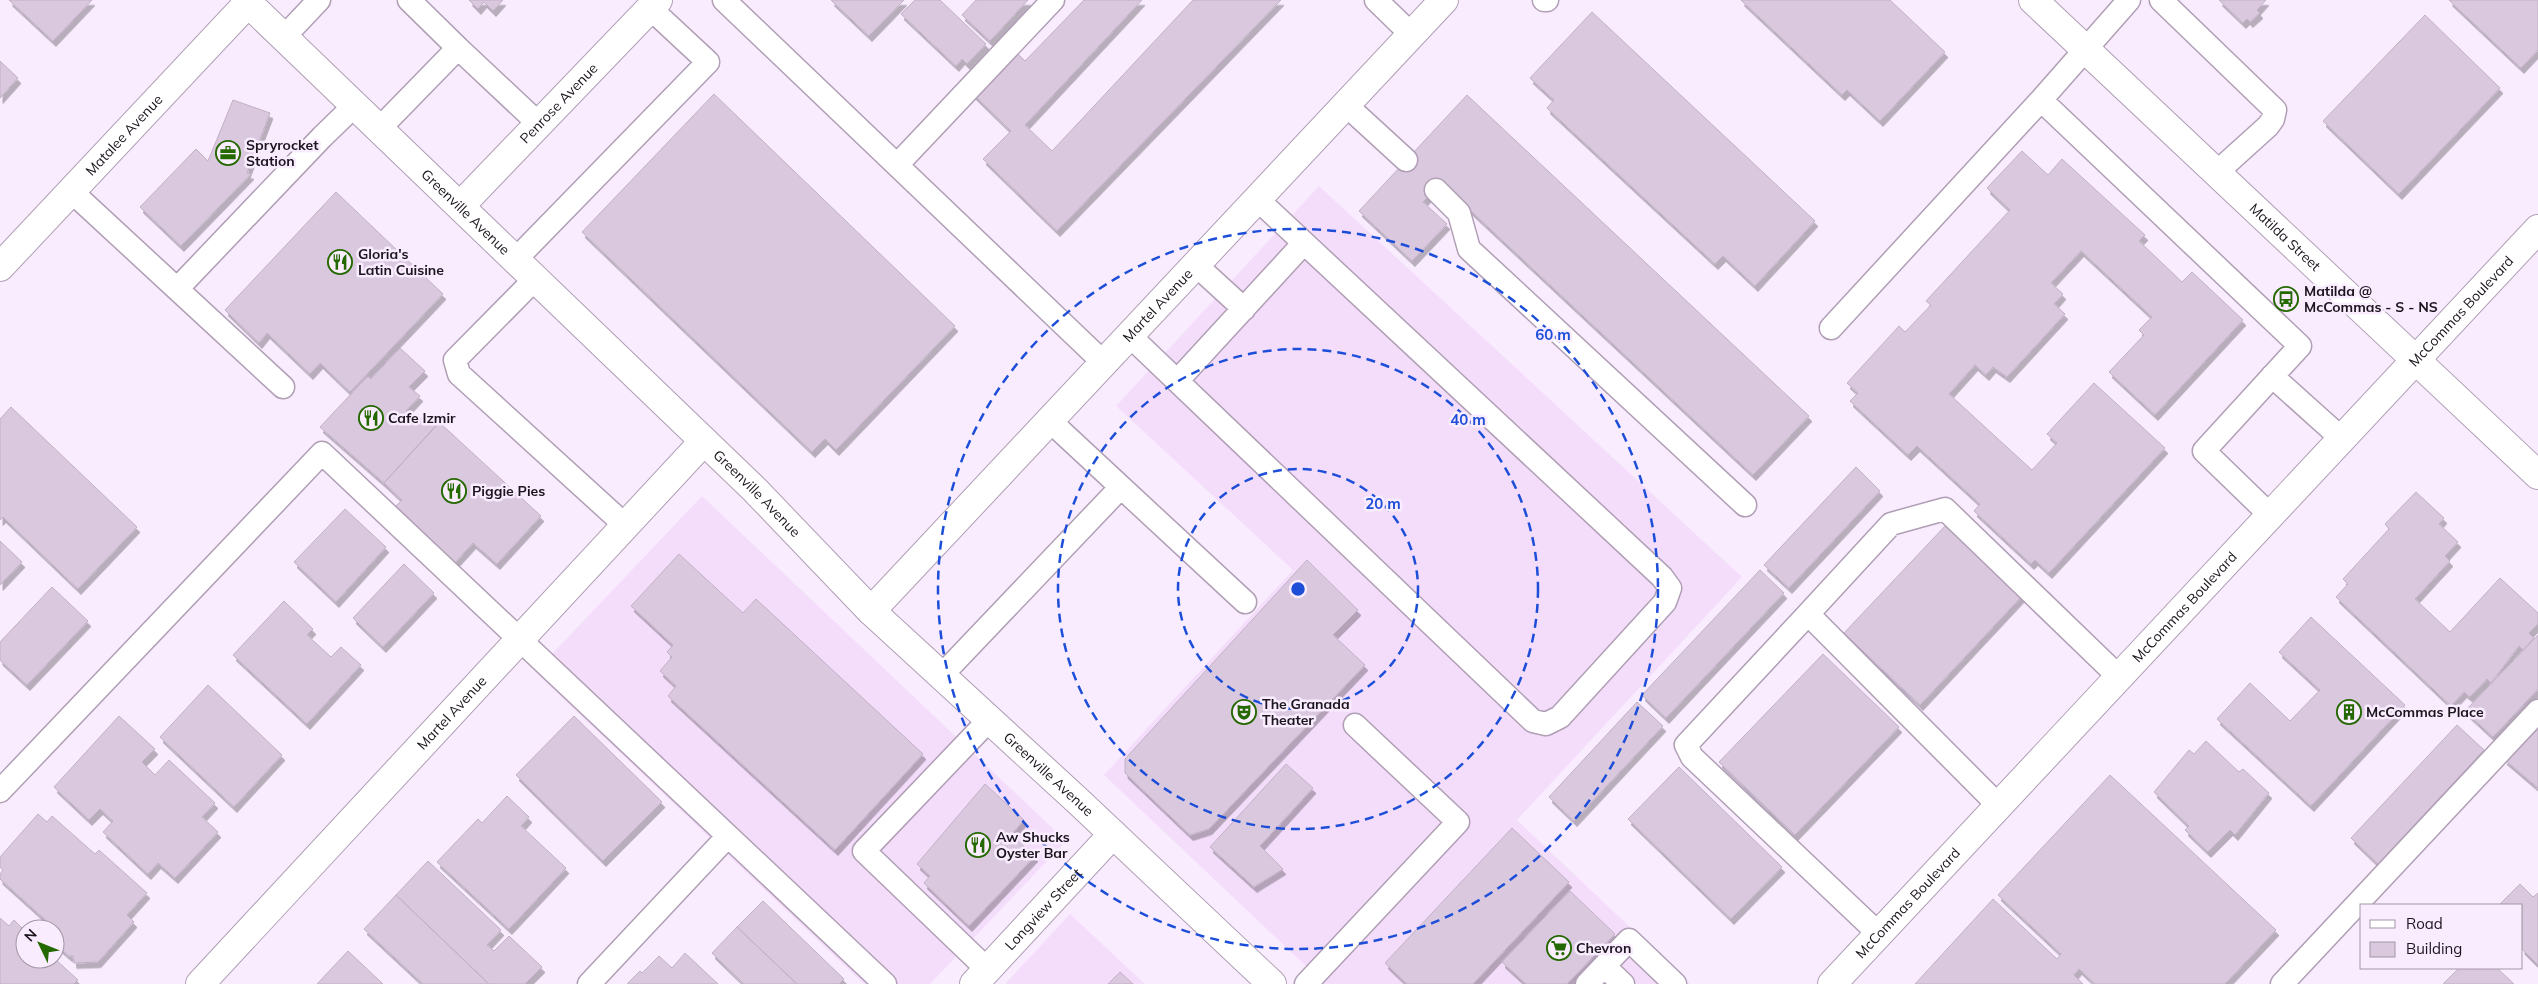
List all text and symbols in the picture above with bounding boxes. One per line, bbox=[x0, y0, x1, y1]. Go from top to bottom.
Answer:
street label: Penrose Avenue bbox=[516, 59, 601, 147]
street label: Matalee Avenue bbox=[81, 91, 166, 179]
place label: Spryrocket Station bbox=[246, 136, 319, 170]
office icon: Spryrocket Station bbox=[215, 140, 241, 166]
street label: Greenville Avenue bbox=[418, 165, 514, 259]
street label: Matilda Street bbox=[2246, 199, 2324, 275]
place label: Gloria's Latin Cuisine bbox=[358, 245, 444, 279]
restaurant icon: Gloria's Latin Cuisine bbox=[327, 249, 353, 275]
street label: McCommas Boulevard bbox=[2405, 252, 2517, 370]
street label: Martel Avenue bbox=[1119, 265, 1196, 346]
place label: Matilda @ McCommas - S - NS bbox=[2304, 282, 2438, 316]
bus stop icon: Matilda @ McCommas - S - NS bbox=[2273, 286, 2299, 312]
text: 60 m bbox=[1535, 325, 1571, 344]
restaurant icon: Cafe Izmir bbox=[358, 405, 384, 431]
place label: Cafe Izmir bbox=[388, 409, 456, 427]
text: 40 m bbox=[1450, 410, 1486, 429]
street label: Greenville Avenue bbox=[710, 446, 804, 541]
restaurant icon: Piggie Pies bbox=[441, 478, 467, 504]
place label: Piggie Pies bbox=[472, 482, 545, 500]
text: 20 m bbox=[1365, 494, 1401, 513]
street label: McCommas Boulevard bbox=[2128, 548, 2241, 666]
centre of rings bbox=[1289, 580, 1307, 598]
street label: Martel Avenue bbox=[413, 672, 490, 753]
place label: The Granada Theater bbox=[1262, 695, 1350, 729]
theatre icon: The Granada Theater bbox=[1231, 699, 1257, 725]
building icon: McCommas Place bbox=[2336, 699, 2362, 725]
place label: McCommas Place bbox=[2366, 703, 2484, 721]
street label: Greenville Avenue bbox=[1000, 728, 1097, 820]
place label: Aw Shucks Oyster Bar bbox=[996, 828, 1070, 862]
restaurant icon: Aw Shucks Oyster Bar bbox=[965, 832, 991, 858]
street label: McCommas Boulevard bbox=[1852, 844, 1964, 962]
street label: Longview Street bbox=[1001, 864, 1086, 954]
legend bbox=[2360, 904, 2523, 969]
text: Road bbox=[2406, 914, 2443, 933]
north arrow bbox=[15, 919, 65, 969]
text: N bbox=[20, 925, 41, 945]
supermarket icon: Chevron bbox=[1546, 935, 1572, 961]
place label: Chevron bbox=[1576, 939, 1631, 957]
text: Building bbox=[2406, 939, 2462, 958]

